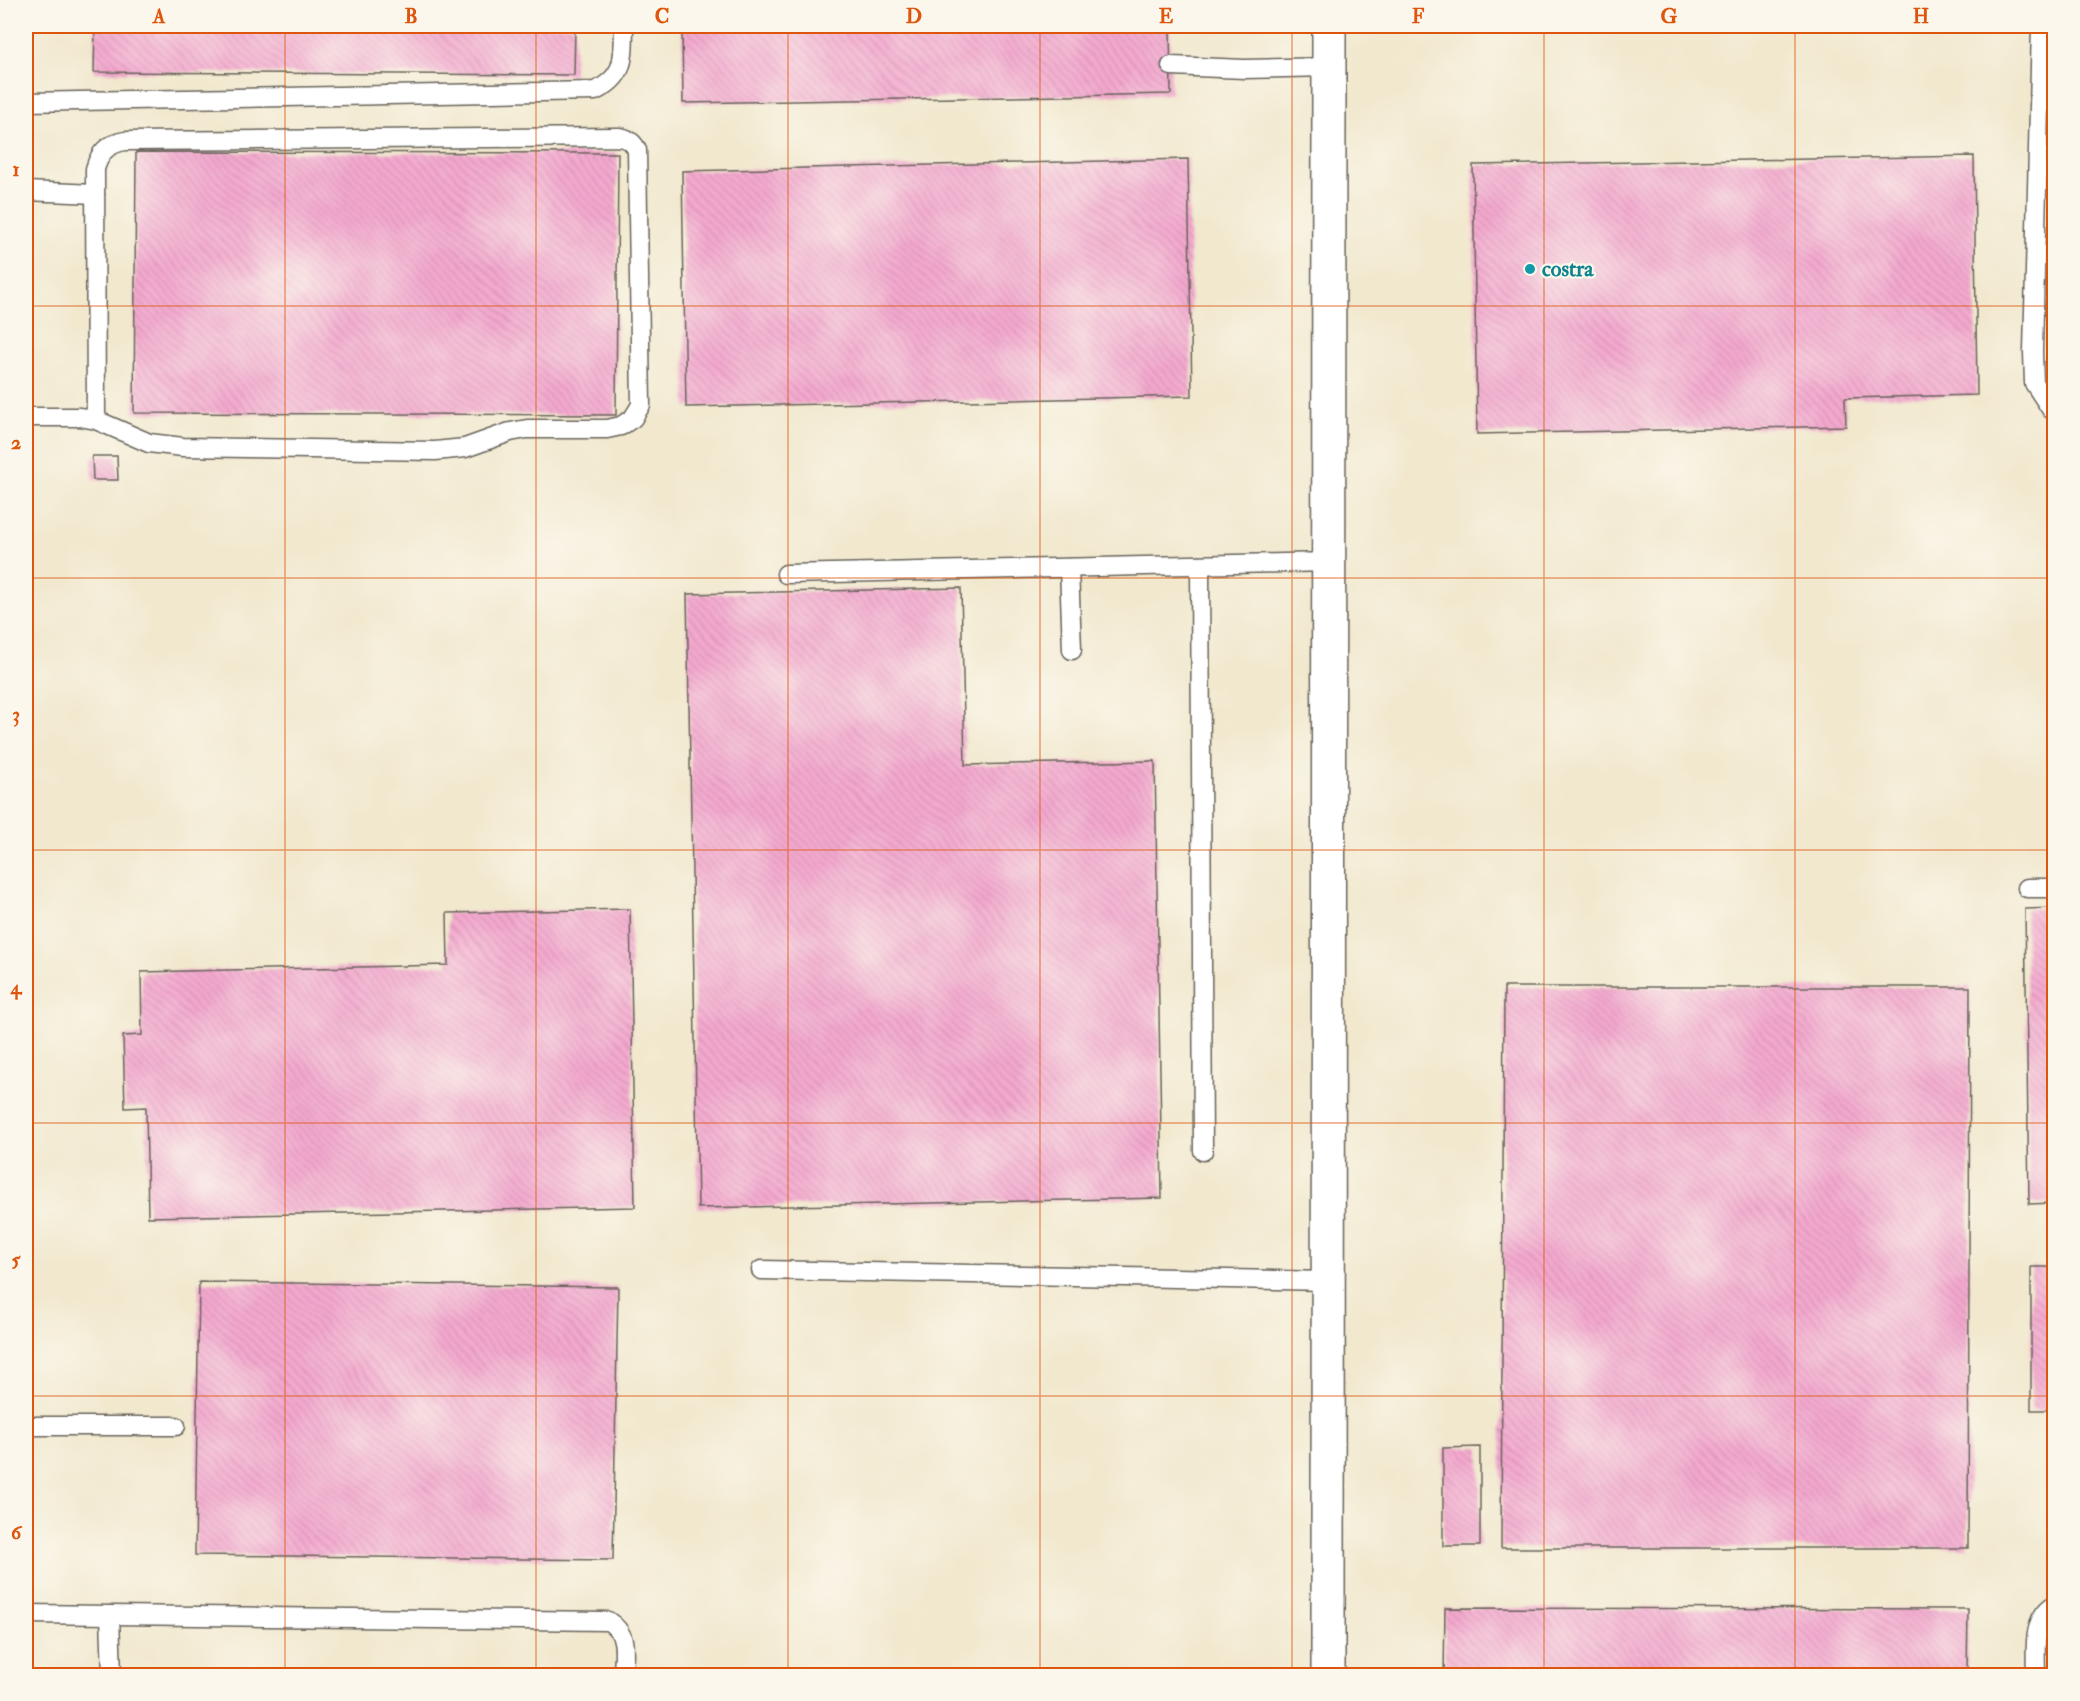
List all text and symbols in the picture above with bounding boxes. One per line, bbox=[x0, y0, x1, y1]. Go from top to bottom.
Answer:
text: A bbox=[152, 4, 166, 29]
text: B bbox=[404, 4, 418, 29]
text: C bbox=[655, 4, 669, 29]
text: D bbox=[906, 4, 922, 29]
text: E bbox=[1159, 4, 1174, 29]
text: F bbox=[1412, 4, 1425, 29]
text: G bbox=[1661, 4, 1678, 29]
text: H bbox=[1913, 4, 1929, 29]
text: 1 bbox=[12, 157, 20, 182]
place label: costra bbox=[1542, 255, 1594, 283]
marker: costra bbox=[1523, 262, 1537, 276]
text: 2 bbox=[11, 430, 21, 455]
text: 3 bbox=[12, 702, 20, 727]
text: 4 bbox=[10, 975, 23, 1000]
text: 5 bbox=[12, 1247, 22, 1272]
text: 6 bbox=[11, 1520, 23, 1545]

